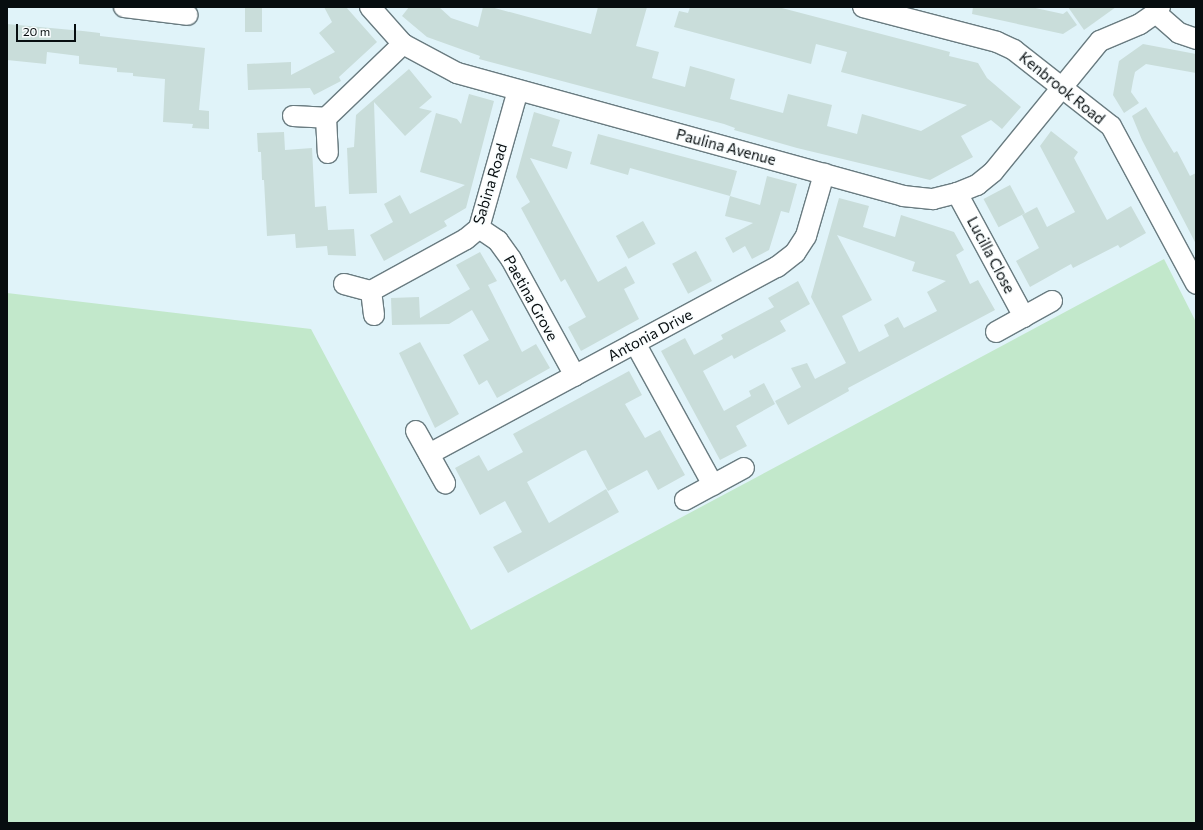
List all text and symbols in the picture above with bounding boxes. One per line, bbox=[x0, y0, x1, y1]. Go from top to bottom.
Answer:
scale bar bbox=[18, 16, 78, 42]
text: 20 m bbox=[23, 24, 50, 38]
street label: Kenbrook Road bbox=[1016, 48, 1108, 128]
street label: Paulina Avenue bbox=[674, 125, 778, 169]
street label: Sabina Road bbox=[469, 141, 511, 227]
street label: Lucilla Close bbox=[963, 214, 1019, 296]
street label: Paetina Grove bbox=[500, 252, 562, 344]
street label: Antonia Drive bbox=[605, 305, 695, 365]

